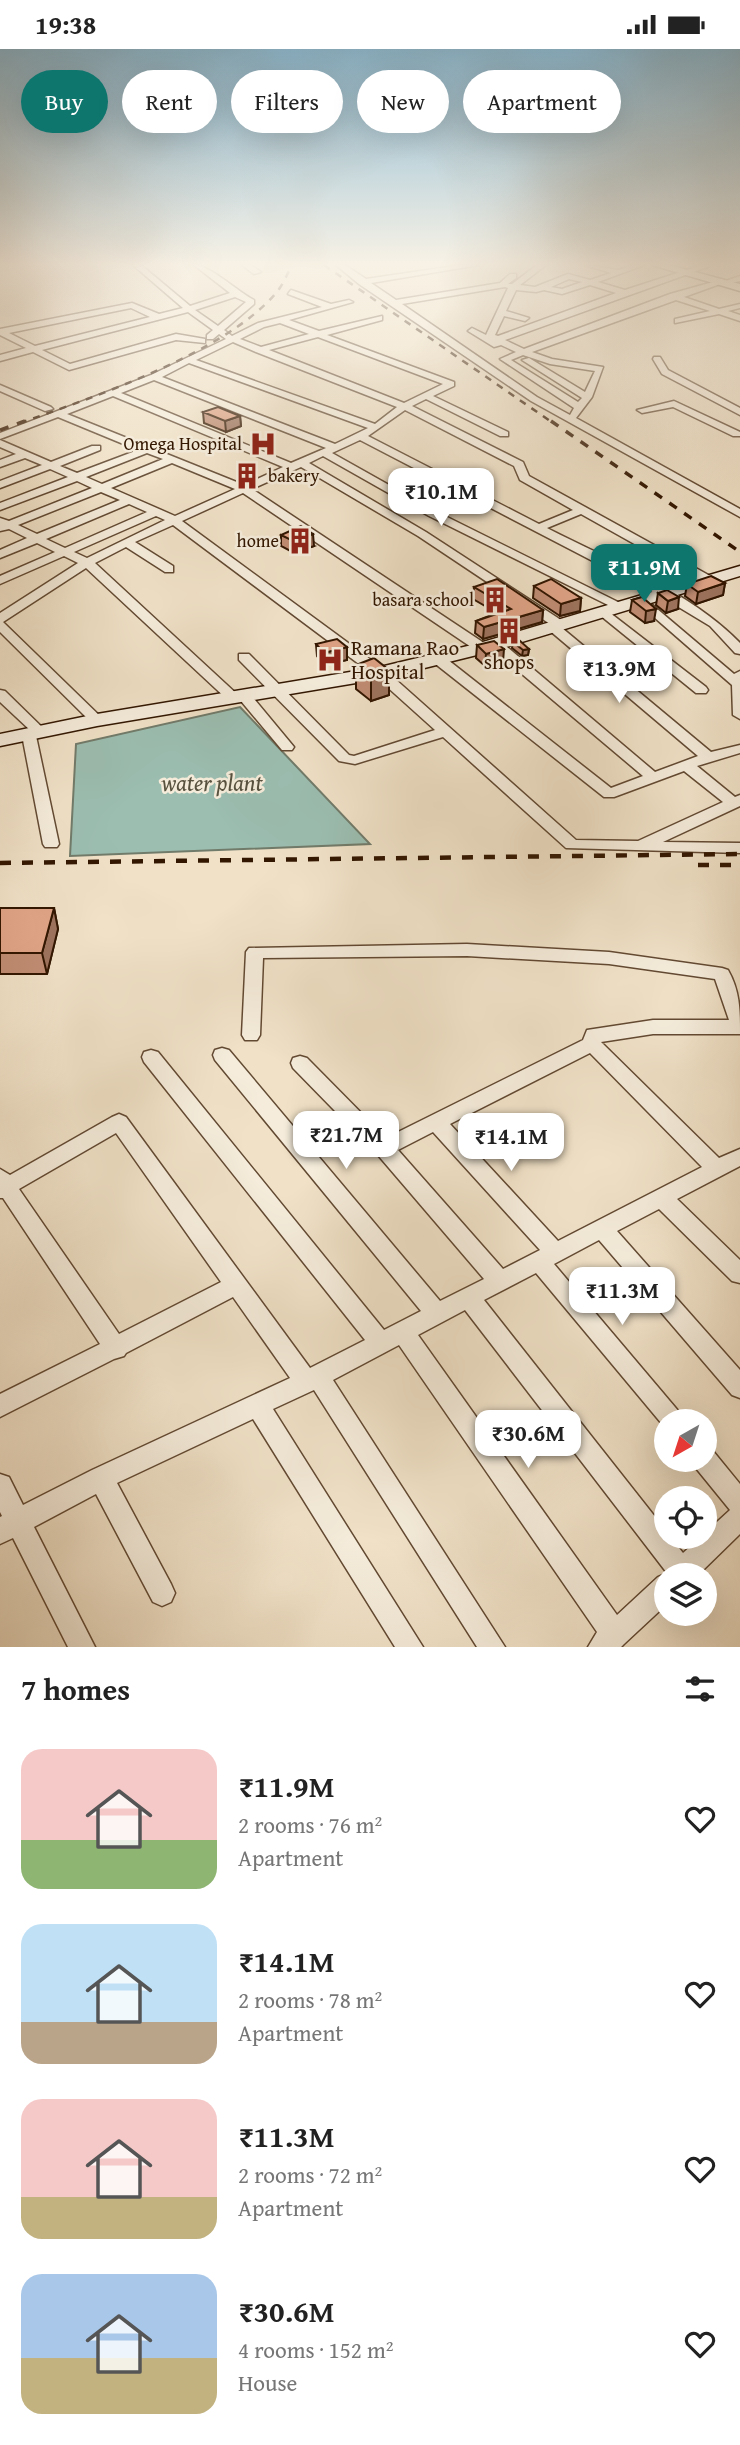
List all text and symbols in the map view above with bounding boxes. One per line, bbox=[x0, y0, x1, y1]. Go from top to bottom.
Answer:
text: 19:38 bbox=[35, 5, 96, 44]
chip: Buy bbox=[21, 70, 108, 133]
chip: Rent bbox=[122, 70, 217, 133]
chip: Filters bbox=[231, 70, 343, 133]
chip: New bbox=[357, 70, 449, 133]
chip: Apartment bbox=[463, 70, 621, 133]
hospital icon: Omega Hospital bbox=[248, 429, 278, 459]
place label: Omega Hospital bbox=[124, 430, 242, 457]
building icon: bakery bbox=[232, 461, 262, 491]
place label: bakery bbox=[268, 462, 319, 489]
pin: ₹10.1M bbox=[384, 469, 498, 528]
text: ₹10.1M bbox=[404, 474, 478, 507]
building icon: home bbox=[285, 526, 315, 556]
place label: home bbox=[237, 527, 279, 554]
pin: ₹11.9M bbox=[587, 545, 701, 604]
text: ₹11.9M bbox=[607, 550, 681, 583]
building icon: basara school bbox=[480, 585, 510, 615]
place label: basara school bbox=[372, 586, 474, 613]
building icon: shops bbox=[494, 616, 524, 646]
place label: Ramana Rao Hospital bbox=[351, 632, 459, 687]
hospital icon: Ramana Rao Hospital bbox=[315, 645, 345, 675]
pin: ₹13.9M bbox=[562, 645, 676, 705]
place label: shops bbox=[484, 646, 534, 677]
text: ₹13.9M bbox=[582, 651, 656, 684]
water label: water plant bbox=[160, 766, 263, 799]
pin: ₹21.7M bbox=[289, 1111, 403, 1171]
pin: ₹14.1M bbox=[454, 1113, 568, 1173]
text: ₹21.7M bbox=[309, 1117, 383, 1150]
text: ₹14.1M bbox=[474, 1119, 548, 1152]
pin: ₹11.3M bbox=[565, 1267, 679, 1327]
text: ₹11.3M bbox=[585, 1273, 659, 1306]
north arrow bbox=[654, 1409, 718, 1472]
map controls bbox=[654, 1409, 717, 1626]
pin: ₹30.6M bbox=[471, 1411, 585, 1470]
text: ₹30.6M bbox=[491, 1416, 565, 1449]
button: locate bbox=[654, 1486, 717, 1549]
button: layers bbox=[654, 1563, 717, 1626]
text: 7 homes bbox=[21, 1667, 130, 1711]
icon: filters bbox=[681, 1670, 719, 1708]
text: ₹11.9M bbox=[238, 1764, 334, 1808]
icon: home bbox=[77, 1777, 161, 1861]
icon: heart bbox=[681, 1800, 719, 1838]
text: 2 rooms · 76 m² bbox=[238, 1808, 382, 1841]
text: Apartment bbox=[238, 1841, 343, 1874]
text: ₹14.1M bbox=[238, 1939, 334, 1983]
icon: home bbox=[77, 1952, 161, 2036]
icon: heart bbox=[681, 1975, 719, 2013]
text: 2 rooms · 78 m² bbox=[238, 1983, 382, 2016]
text: Apartment bbox=[238, 2016, 343, 2049]
text: ₹11.3M bbox=[238, 2114, 334, 2158]
icon: home bbox=[77, 2127, 161, 2211]
icon: heart bbox=[681, 2150, 719, 2188]
text: 2 rooms · 72 m² bbox=[238, 2158, 382, 2191]
text: Apartment bbox=[238, 2191, 343, 2224]
text: ₹30.6M bbox=[238, 2289, 334, 2333]
icon: home bbox=[77, 2302, 161, 2386]
icon: heart bbox=[681, 2325, 719, 2363]
text: 4 rooms · 152 m² bbox=[238, 2333, 393, 2366]
text: House bbox=[238, 2366, 297, 2399]

